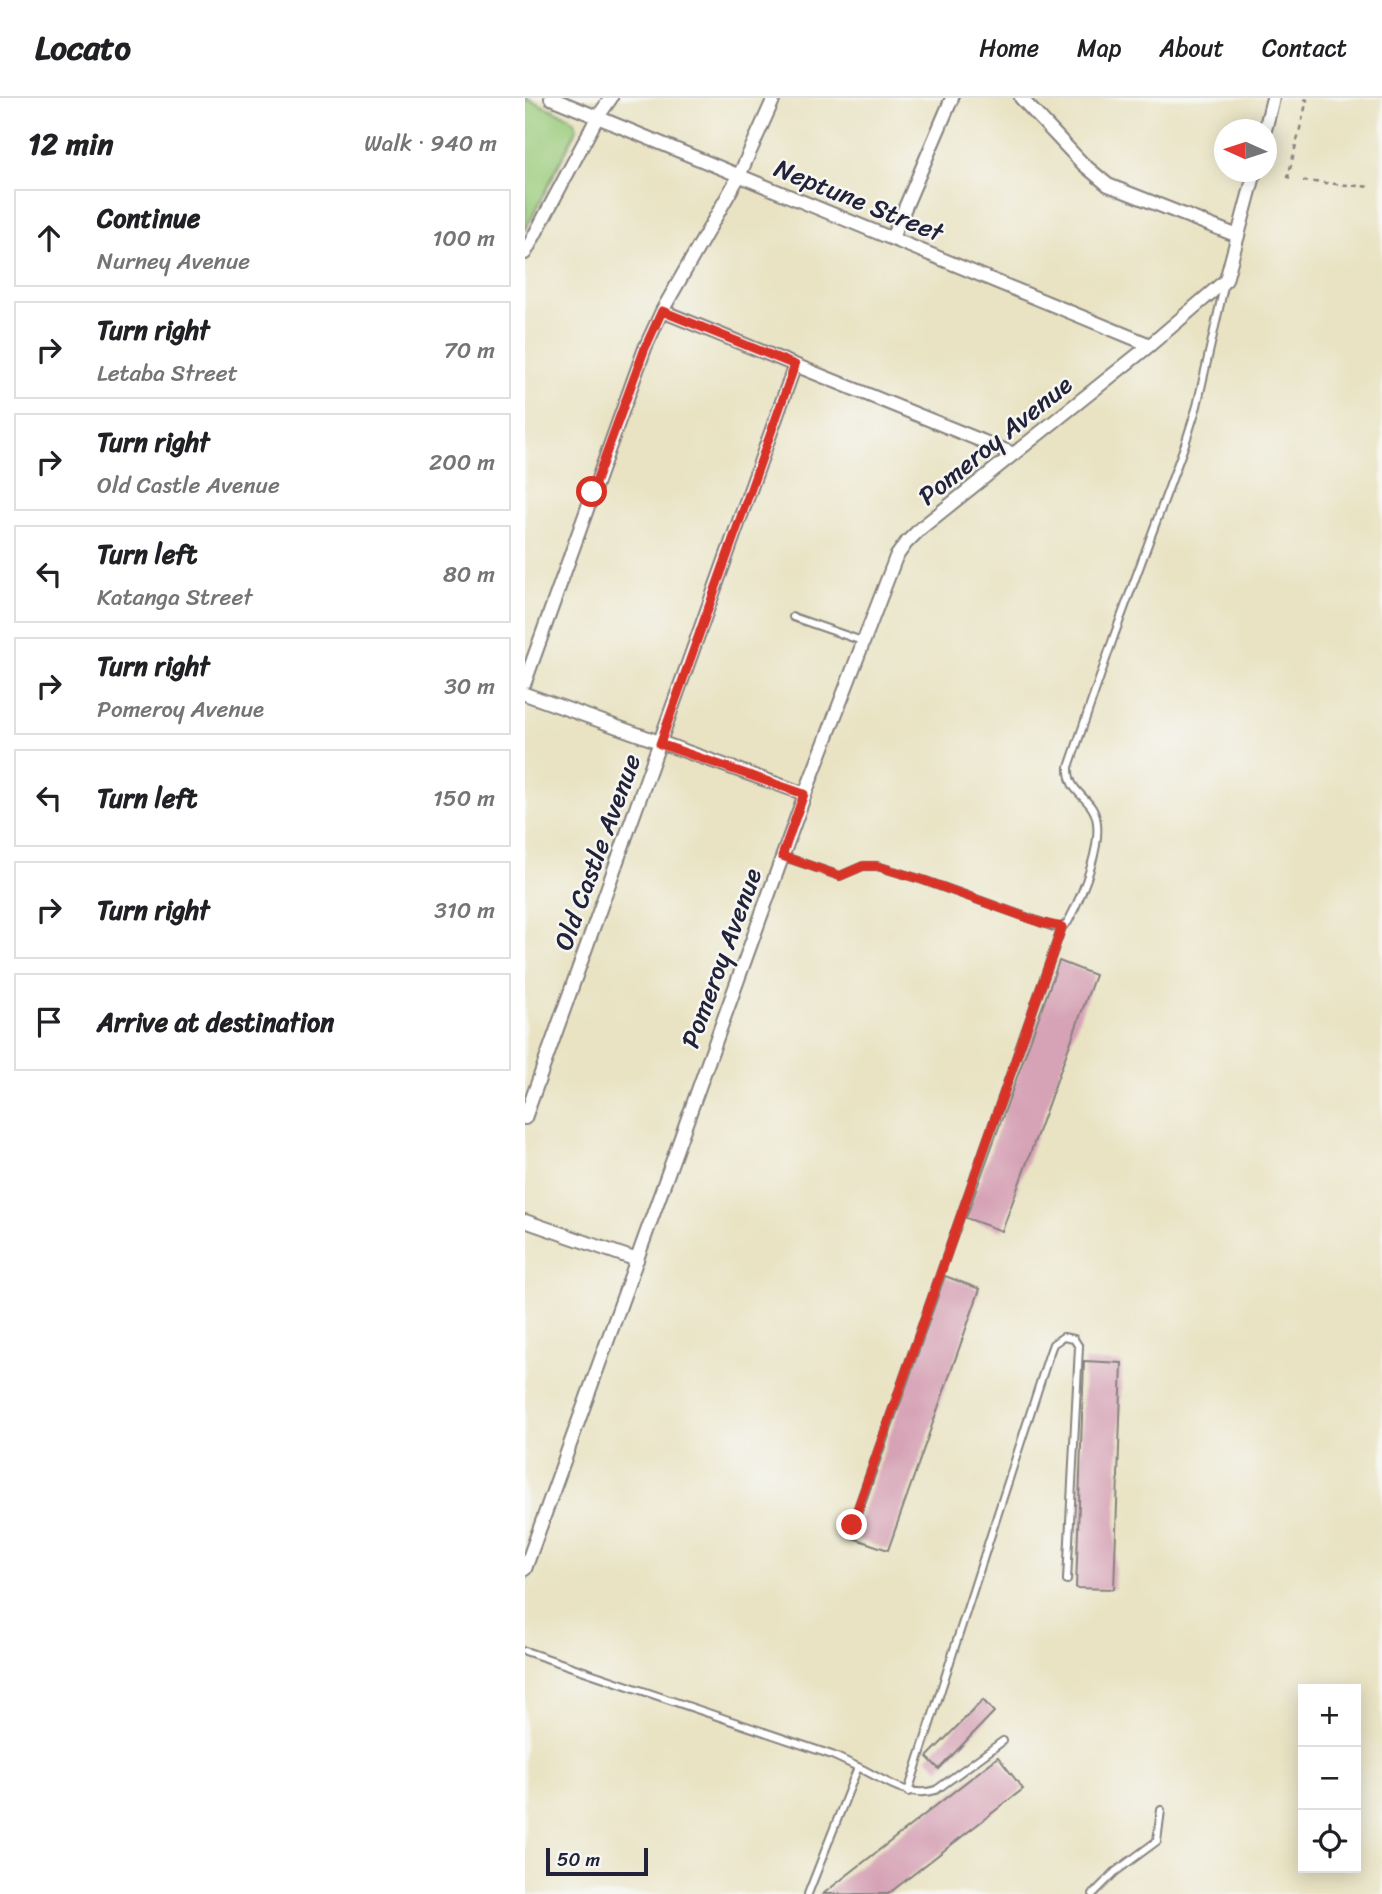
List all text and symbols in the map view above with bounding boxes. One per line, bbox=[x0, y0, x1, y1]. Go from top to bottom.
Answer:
text: Locato bbox=[35, 19, 131, 77]
text: Home bbox=[979, 27, 1039, 69]
text: Map bbox=[1077, 27, 1121, 69]
text: About bbox=[1159, 27, 1224, 69]
text: Contact bbox=[1262, 27, 1347, 69]
text: 12 min bbox=[28, 117, 113, 171]
north arrow bbox=[1214, 119, 1277, 182]
text: Walk · 940 m bbox=[364, 123, 497, 164]
street label: Neptune Street bbox=[767, 145, 952, 255]
text: Continue bbox=[97, 195, 200, 241]
text: 100 m bbox=[432, 218, 495, 259]
icon: ahead bbox=[30, 219, 68, 257]
text: Nurney Avenue bbox=[97, 241, 250, 282]
text: Turn right bbox=[97, 307, 210, 353]
text: 70 m bbox=[444, 330, 495, 371]
icon: right bbox=[30, 331, 68, 369]
text: Letaba Street bbox=[97, 353, 238, 394]
street label: Pomeroy Avenue bbox=[907, 362, 1083, 517]
text: Turn right bbox=[97, 419, 210, 465]
text: 200 m bbox=[429, 442, 495, 483]
icon: right bbox=[30, 443, 68, 481]
text: Old Castle Avenue bbox=[97, 465, 280, 506]
route start bbox=[576, 476, 607, 507]
text: Turn left bbox=[97, 531, 197, 577]
text: 80 m bbox=[443, 554, 495, 595]
icon: left bbox=[30, 555, 68, 593]
text: Katanga Street bbox=[97, 577, 253, 618]
text: Turn right bbox=[97, 643, 210, 689]
text: 30 m bbox=[444, 666, 495, 707]
icon: right bbox=[30, 667, 68, 705]
text: Pomeroy Avenue bbox=[97, 689, 264, 730]
street label: Old Castle Avenue bbox=[540, 747, 654, 957]
text: Turn left bbox=[97, 775, 197, 821]
text: 150 m bbox=[433, 778, 495, 819]
icon: left bbox=[30, 779, 68, 817]
street label: Pomeroy Avenue bbox=[667, 861, 775, 1055]
text: Turn right bbox=[97, 887, 210, 933]
text: 310 m bbox=[434, 890, 495, 931]
icon: right bbox=[30, 891, 68, 929]
text: Arrive at destination bbox=[97, 999, 334, 1045]
icon: arrive bbox=[30, 1003, 68, 1041]
route end bbox=[836, 1509, 867, 1540]
map controls bbox=[1298, 1684, 1361, 1873]
button: + bbox=[1298, 1684, 1361, 1747]
button: − bbox=[1298, 1747, 1361, 1810]
button: locate bbox=[1298, 1810, 1361, 1873]
text: 50 m bbox=[557, 1843, 600, 1876]
scale bar bbox=[546, 1845, 647, 1877]

